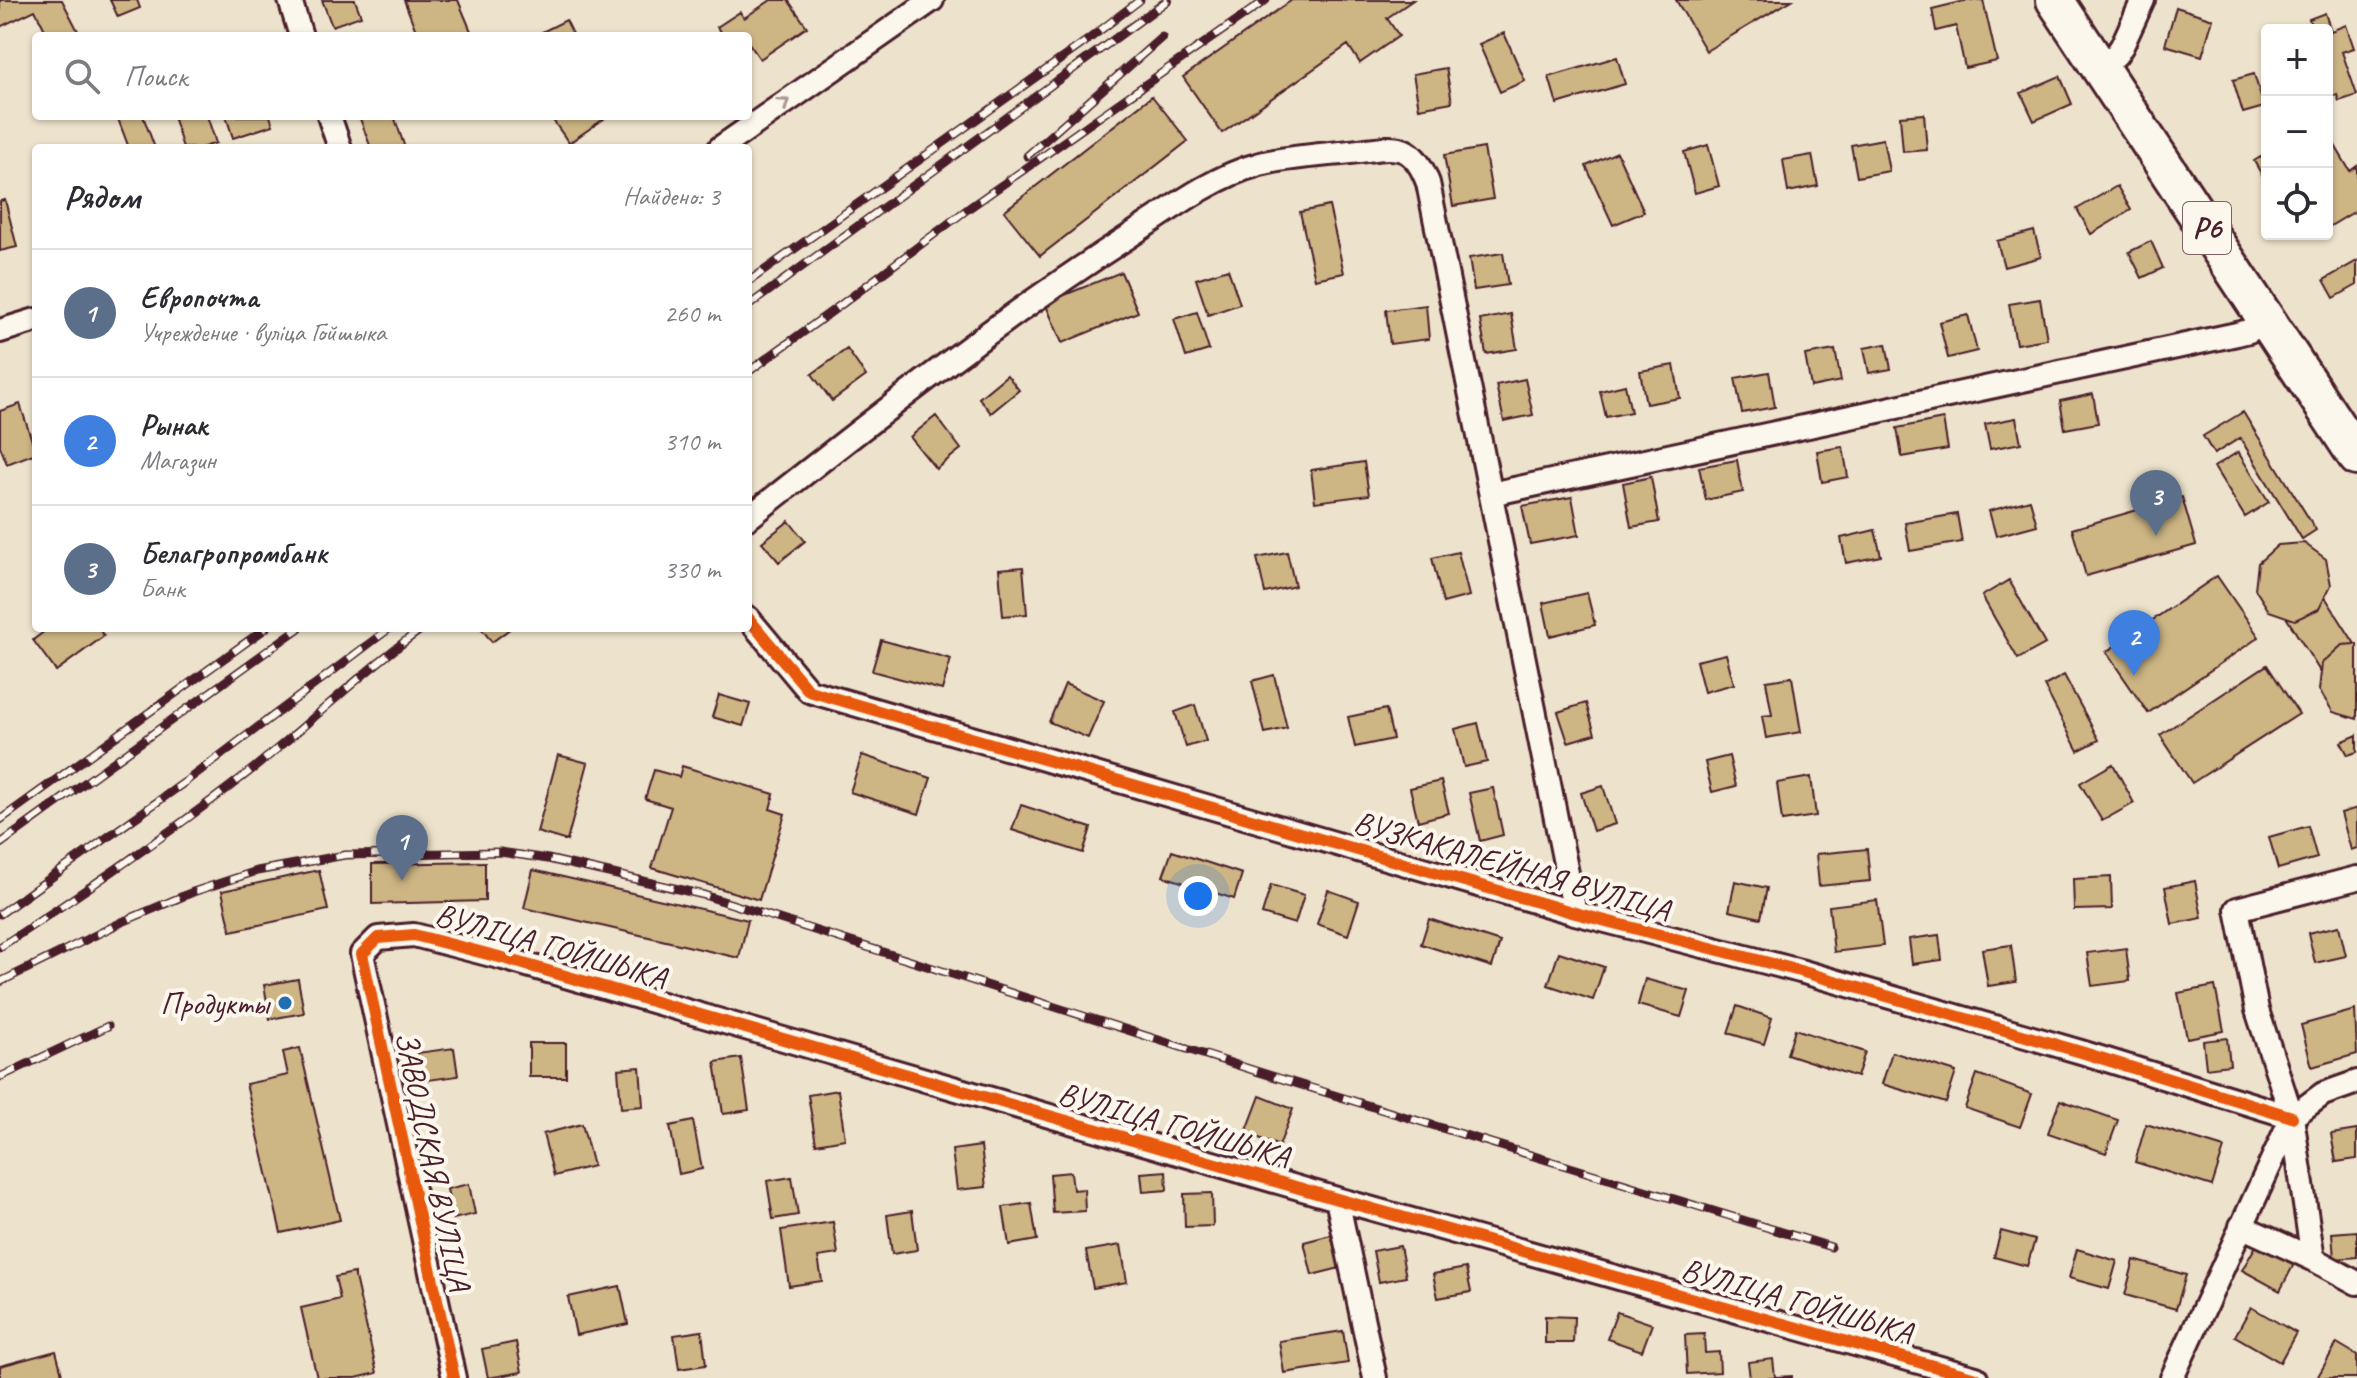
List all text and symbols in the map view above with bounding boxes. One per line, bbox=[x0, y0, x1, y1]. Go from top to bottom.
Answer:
map controls bbox=[2261, 24, 2333, 240]
button: + bbox=[2261, 24, 2333, 96]
search box bbox=[32, 32, 752, 120]
icon: search bbox=[60, 54, 104, 98]
text: Поиск bbox=[124, 57, 187, 95]
button: − bbox=[2261, 96, 2333, 168]
one-way arrow bbox=[776, 98, 790, 113]
button: locate bbox=[2261, 168, 2333, 240]
text: Рядом bbox=[64, 175, 140, 218]
text: Найдено: 3 bbox=[623, 180, 720, 213]
road number: Р6 bbox=[2183, 202, 2231, 254]
text: Европочта bbox=[140, 278, 258, 316]
text: 1 bbox=[84, 297, 96, 330]
text: 260 m bbox=[664, 297, 720, 330]
text: Учреждение · вуліца Гойшыка bbox=[140, 316, 386, 349]
text: Рынак bbox=[140, 406, 208, 444]
text: 2 bbox=[84, 425, 96, 458]
text: 310 m bbox=[664, 425, 720, 458]
text: Магазин bbox=[140, 444, 216, 477]
pin: 3 bbox=[2130, 470, 2182, 536]
text: Белагропромбанк bbox=[140, 534, 328, 572]
text: 3 bbox=[84, 553, 96, 586]
text: 330 m bbox=[664, 553, 720, 586]
text: Банк bbox=[140, 572, 185, 605]
pin: 2 bbox=[2108, 610, 2160, 676]
street label: ВУЗКАКАЛЕЙНАЯ ВУЛІЦА bbox=[1349, 801, 1677, 931]
pin: 1 bbox=[376, 815, 428, 881]
your location bbox=[1178, 876, 1218, 916]
street label: ВУЛІЦА ГОЙШЫКА bbox=[431, 893, 673, 999]
place label: Продукты bbox=[160, 983, 271, 1024]
marker: Продукты bbox=[276, 994, 294, 1012]
street label: ЗАВОДСКАЯ ВУЛІЦА bbox=[386, 1028, 481, 1296]
street label: ВУЛІЦА ГОЙШЫКА bbox=[1054, 1072, 1296, 1178]
street label: ВУЛІЦА ГОЙШЫКА bbox=[1677, 1248, 1919, 1354]

